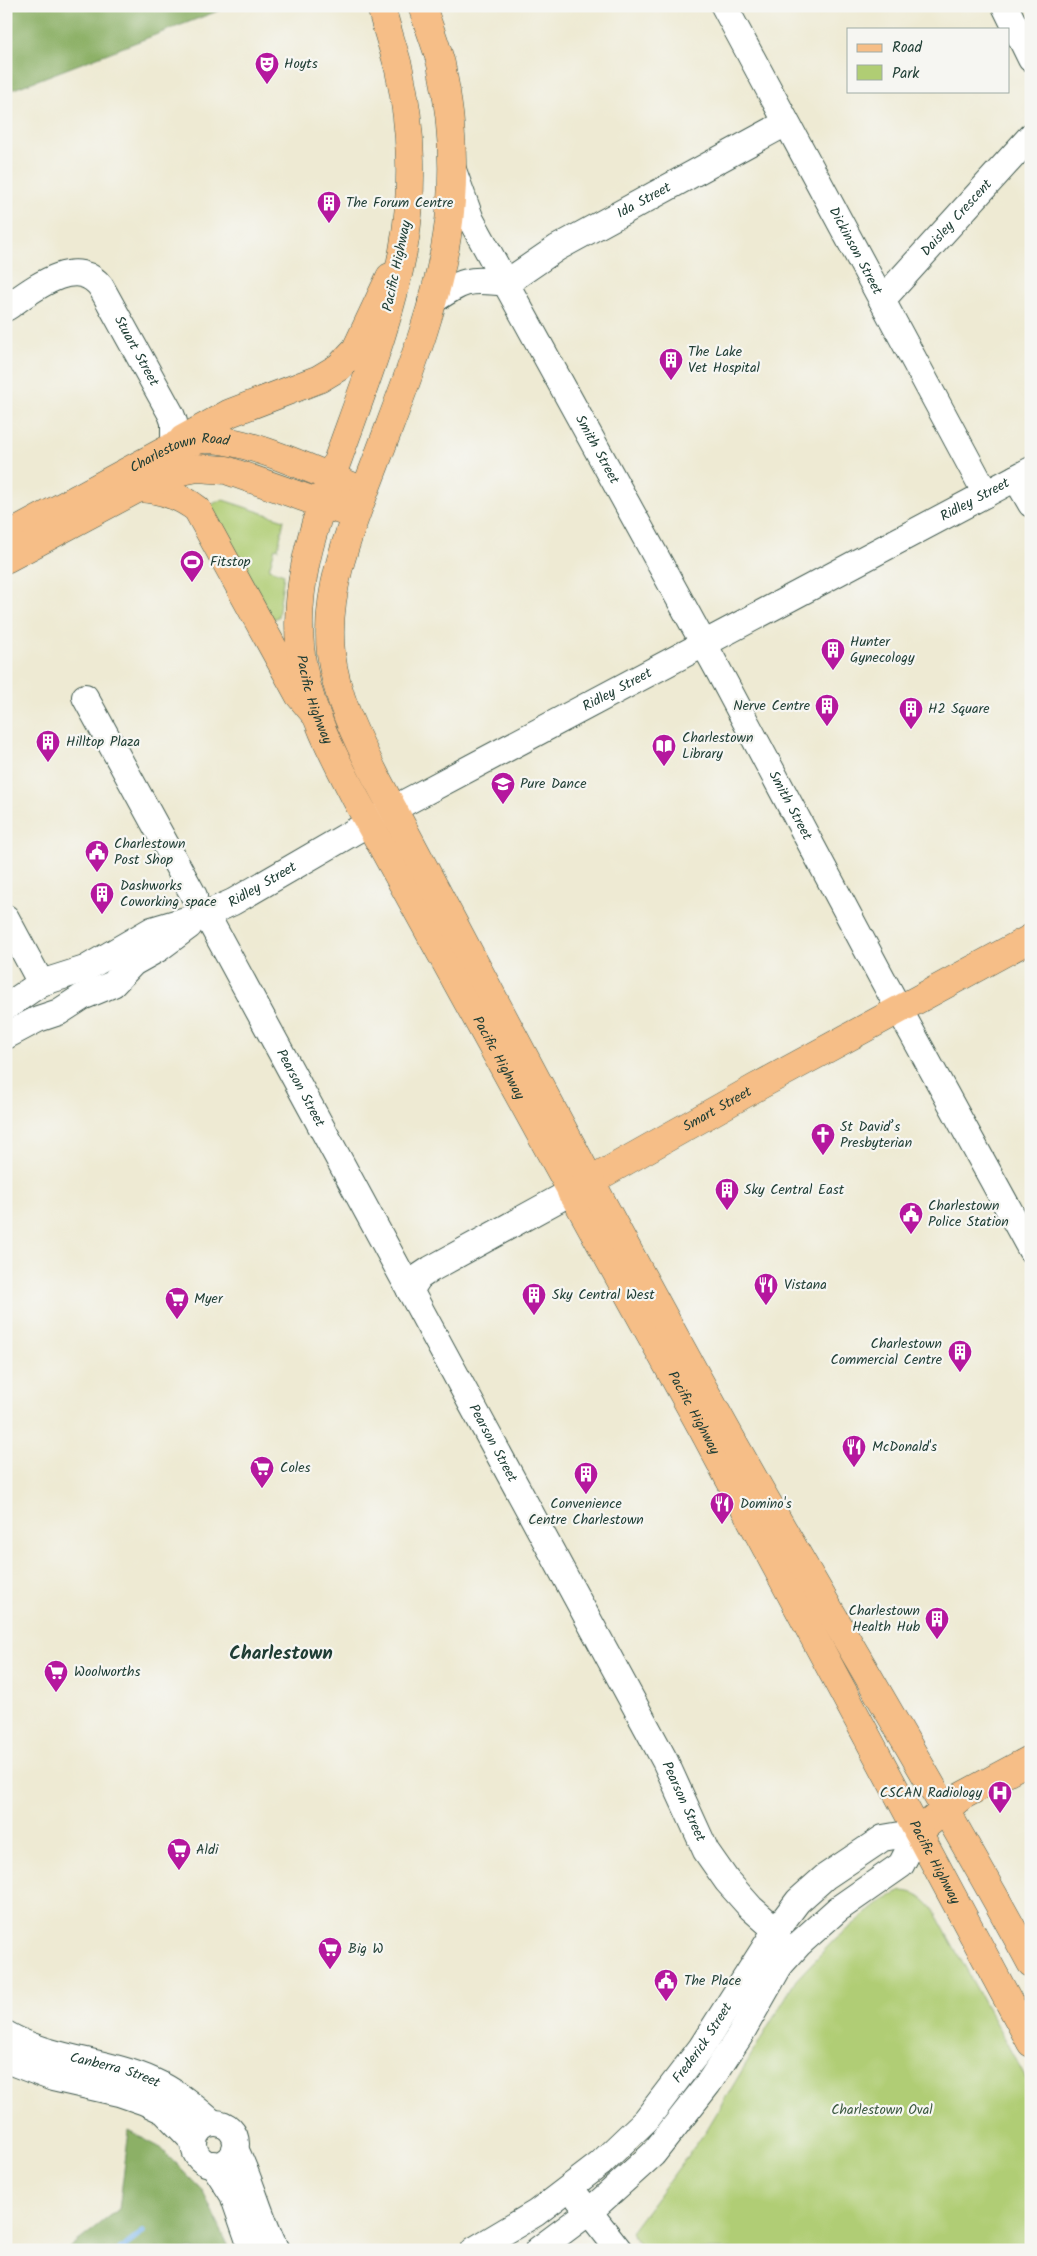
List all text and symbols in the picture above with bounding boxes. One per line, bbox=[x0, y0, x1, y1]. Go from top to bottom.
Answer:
legend bbox=[847, 28, 1010, 92]
text: Road bbox=[892, 36, 923, 60]
theatre icon: Hoyts bbox=[254, 51, 280, 85]
place label: Hoyts bbox=[284, 53, 318, 75]
text: Park bbox=[892, 62, 920, 86]
street label: Daisley Crescent bbox=[916, 174, 998, 261]
street label: Ida Street bbox=[613, 176, 676, 224]
building icon: The Forum Centre bbox=[316, 190, 342, 224]
place label: The Forum Centre bbox=[346, 192, 454, 214]
street label: Dickinson Street bbox=[823, 203, 888, 299]
street label: Pacific Highway bbox=[377, 218, 417, 313]
street label: Stuart Street bbox=[108, 312, 165, 391]
place label: The Lake Vet Hospital bbox=[688, 341, 760, 379]
building icon: The Lake Vet Hospital bbox=[658, 347, 684, 381]
street label: Smith Street bbox=[569, 411, 625, 489]
street label: Charlestown Road bbox=[126, 428, 232, 479]
street label: Ridley Street bbox=[936, 472, 1014, 527]
sports icon: Fitstop bbox=[179, 549, 205, 583]
place label: Fitstop bbox=[210, 551, 251, 573]
place label: Hunter Gynecology bbox=[850, 631, 915, 669]
building icon: Hunter Gynecology bbox=[820, 637, 846, 671]
street label: Pacific Highway bbox=[290, 654, 338, 748]
street label: Ridley Street bbox=[579, 662, 656, 717]
building icon: Nerve Centre bbox=[814, 693, 840, 727]
place label: Nerve Centre bbox=[733, 695, 811, 717]
building icon: H2 Square bbox=[898, 696, 924, 730]
place label: H2 Square bbox=[928, 698, 990, 720]
place label: Charlestown Library bbox=[682, 727, 753, 765]
building icon: Hilltop Plaza bbox=[35, 729, 61, 763]
place label: Hilltop Plaza bbox=[66, 731, 140, 753]
library icon: Charlestown Library bbox=[651, 733, 677, 767]
street label: Smith Street bbox=[763, 767, 818, 845]
school or university icon: Pure Dance bbox=[490, 771, 516, 805]
place label: Pure Dance bbox=[520, 773, 587, 795]
place label: Charlestown Post Shop bbox=[114, 833, 185, 871]
public building icon: Charlestown Post Shop bbox=[84, 839, 110, 873]
street label: Ridley Street bbox=[224, 856, 301, 914]
place label: Dashworks Coworking space bbox=[120, 875, 217, 913]
building icon: Dashworks Coworking space bbox=[89, 881, 115, 915]
street label: Pacific Highway bbox=[466, 1012, 531, 1104]
street label: Pearson Street bbox=[270, 1045, 331, 1132]
street label: Smart Street bbox=[679, 1081, 756, 1138]
place label: St David’s Presbyterian bbox=[840, 1116, 912, 1154]
church icon: St David’s Presbyterian bbox=[810, 1122, 836, 1156]
building icon: Sky Central East bbox=[714, 1177, 740, 1211]
place label: Sky Central East bbox=[744, 1179, 845, 1201]
place label: Charlestown Police Station bbox=[928, 1195, 1009, 1233]
public building icon: Charlestown Police Station bbox=[898, 1201, 924, 1235]
restaurant icon: Vistana bbox=[753, 1272, 779, 1306]
place label: Vistana bbox=[784, 1274, 827, 1296]
building icon: Sky Central West bbox=[521, 1282, 547, 1316]
place label: Sky Central West bbox=[552, 1284, 655, 1306]
supermarket icon: Myer bbox=[164, 1286, 190, 1320]
place label: Myer bbox=[194, 1288, 224, 1310]
place label: Charlestown Commercial Centre bbox=[830, 1333, 943, 1371]
building icon: Charlestown Commercial Centre bbox=[947, 1339, 973, 1373]
street label: Pacific Highway bbox=[662, 1367, 725, 1459]
street label: Pearson Street bbox=[463, 1400, 523, 1487]
restaurant icon: McDonald's bbox=[841, 1434, 867, 1468]
place label: McDonald's bbox=[872, 1436, 937, 1458]
supermarket icon: Coles bbox=[249, 1455, 275, 1489]
place label: Coles bbox=[280, 1457, 310, 1479]
building icon: Convenience Centre Charlestown bbox=[573, 1461, 599, 1495]
restaurant icon: Domino's bbox=[709, 1491, 735, 1525]
place label: Convenience Centre Charlestown bbox=[528, 1493, 644, 1531]
place label: Domino's bbox=[740, 1493, 792, 1515]
place label: Charlestown Health Hub bbox=[849, 1600, 921, 1638]
building icon: Charlestown Health Hub bbox=[924, 1606, 950, 1640]
district label: Charlestown bbox=[229, 1639, 333, 1669]
supermarket icon: Woolworths bbox=[43, 1659, 69, 1693]
place label: Woolworths bbox=[74, 1661, 140, 1683]
street label: Pearson Street bbox=[656, 1758, 712, 1846]
hospital icon: CSCAN Radiology bbox=[987, 1780, 1013, 1814]
place label: CSCAN Radiology bbox=[880, 1782, 982, 1804]
street label: Pacific Highway bbox=[903, 1816, 966, 1909]
supermarket icon: Aldi bbox=[166, 1837, 192, 1871]
place label: Aldi bbox=[196, 1839, 219, 1861]
supermarket icon: Big W bbox=[317, 1936, 343, 1970]
place label: Big W bbox=[348, 1938, 384, 1960]
public building icon: The Place bbox=[653, 1968, 679, 2002]
place label: The Place bbox=[684, 1970, 742, 1992]
street label: Frederick Street bbox=[667, 1998, 738, 2088]
street label: Canberra Street bbox=[68, 2047, 164, 2094]
park label: Charlestown Oval bbox=[831, 2099, 933, 2121]

